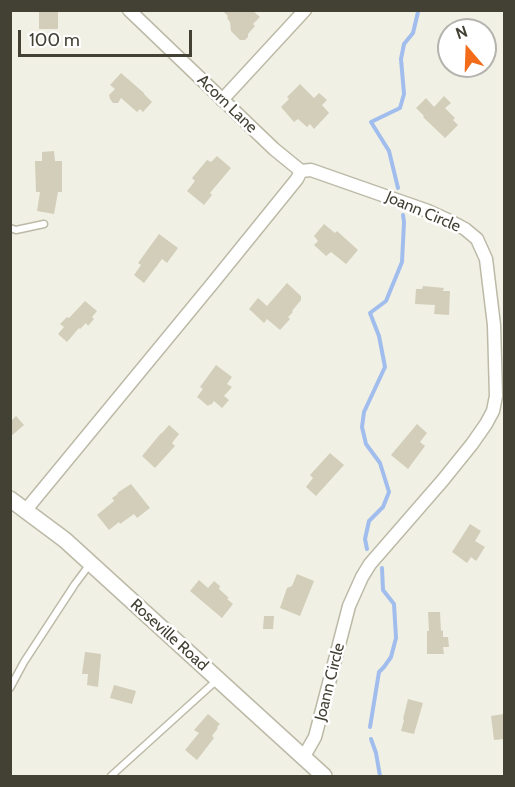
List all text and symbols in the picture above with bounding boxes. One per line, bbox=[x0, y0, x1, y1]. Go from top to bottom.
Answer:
scale bar bbox=[21, 18, 195, 56]
north arrow bbox=[437, 18, 497, 78]
text: N bbox=[453, 22, 470, 43]
text: 100 m bbox=[29, 29, 80, 51]
street label: Acorn Lane bbox=[193, 71, 261, 137]
street label: Joann Circle bbox=[383, 188, 463, 236]
street label: Roseville Road bbox=[126, 595, 212, 675]
street label: Joann Circle bbox=[311, 641, 349, 723]

